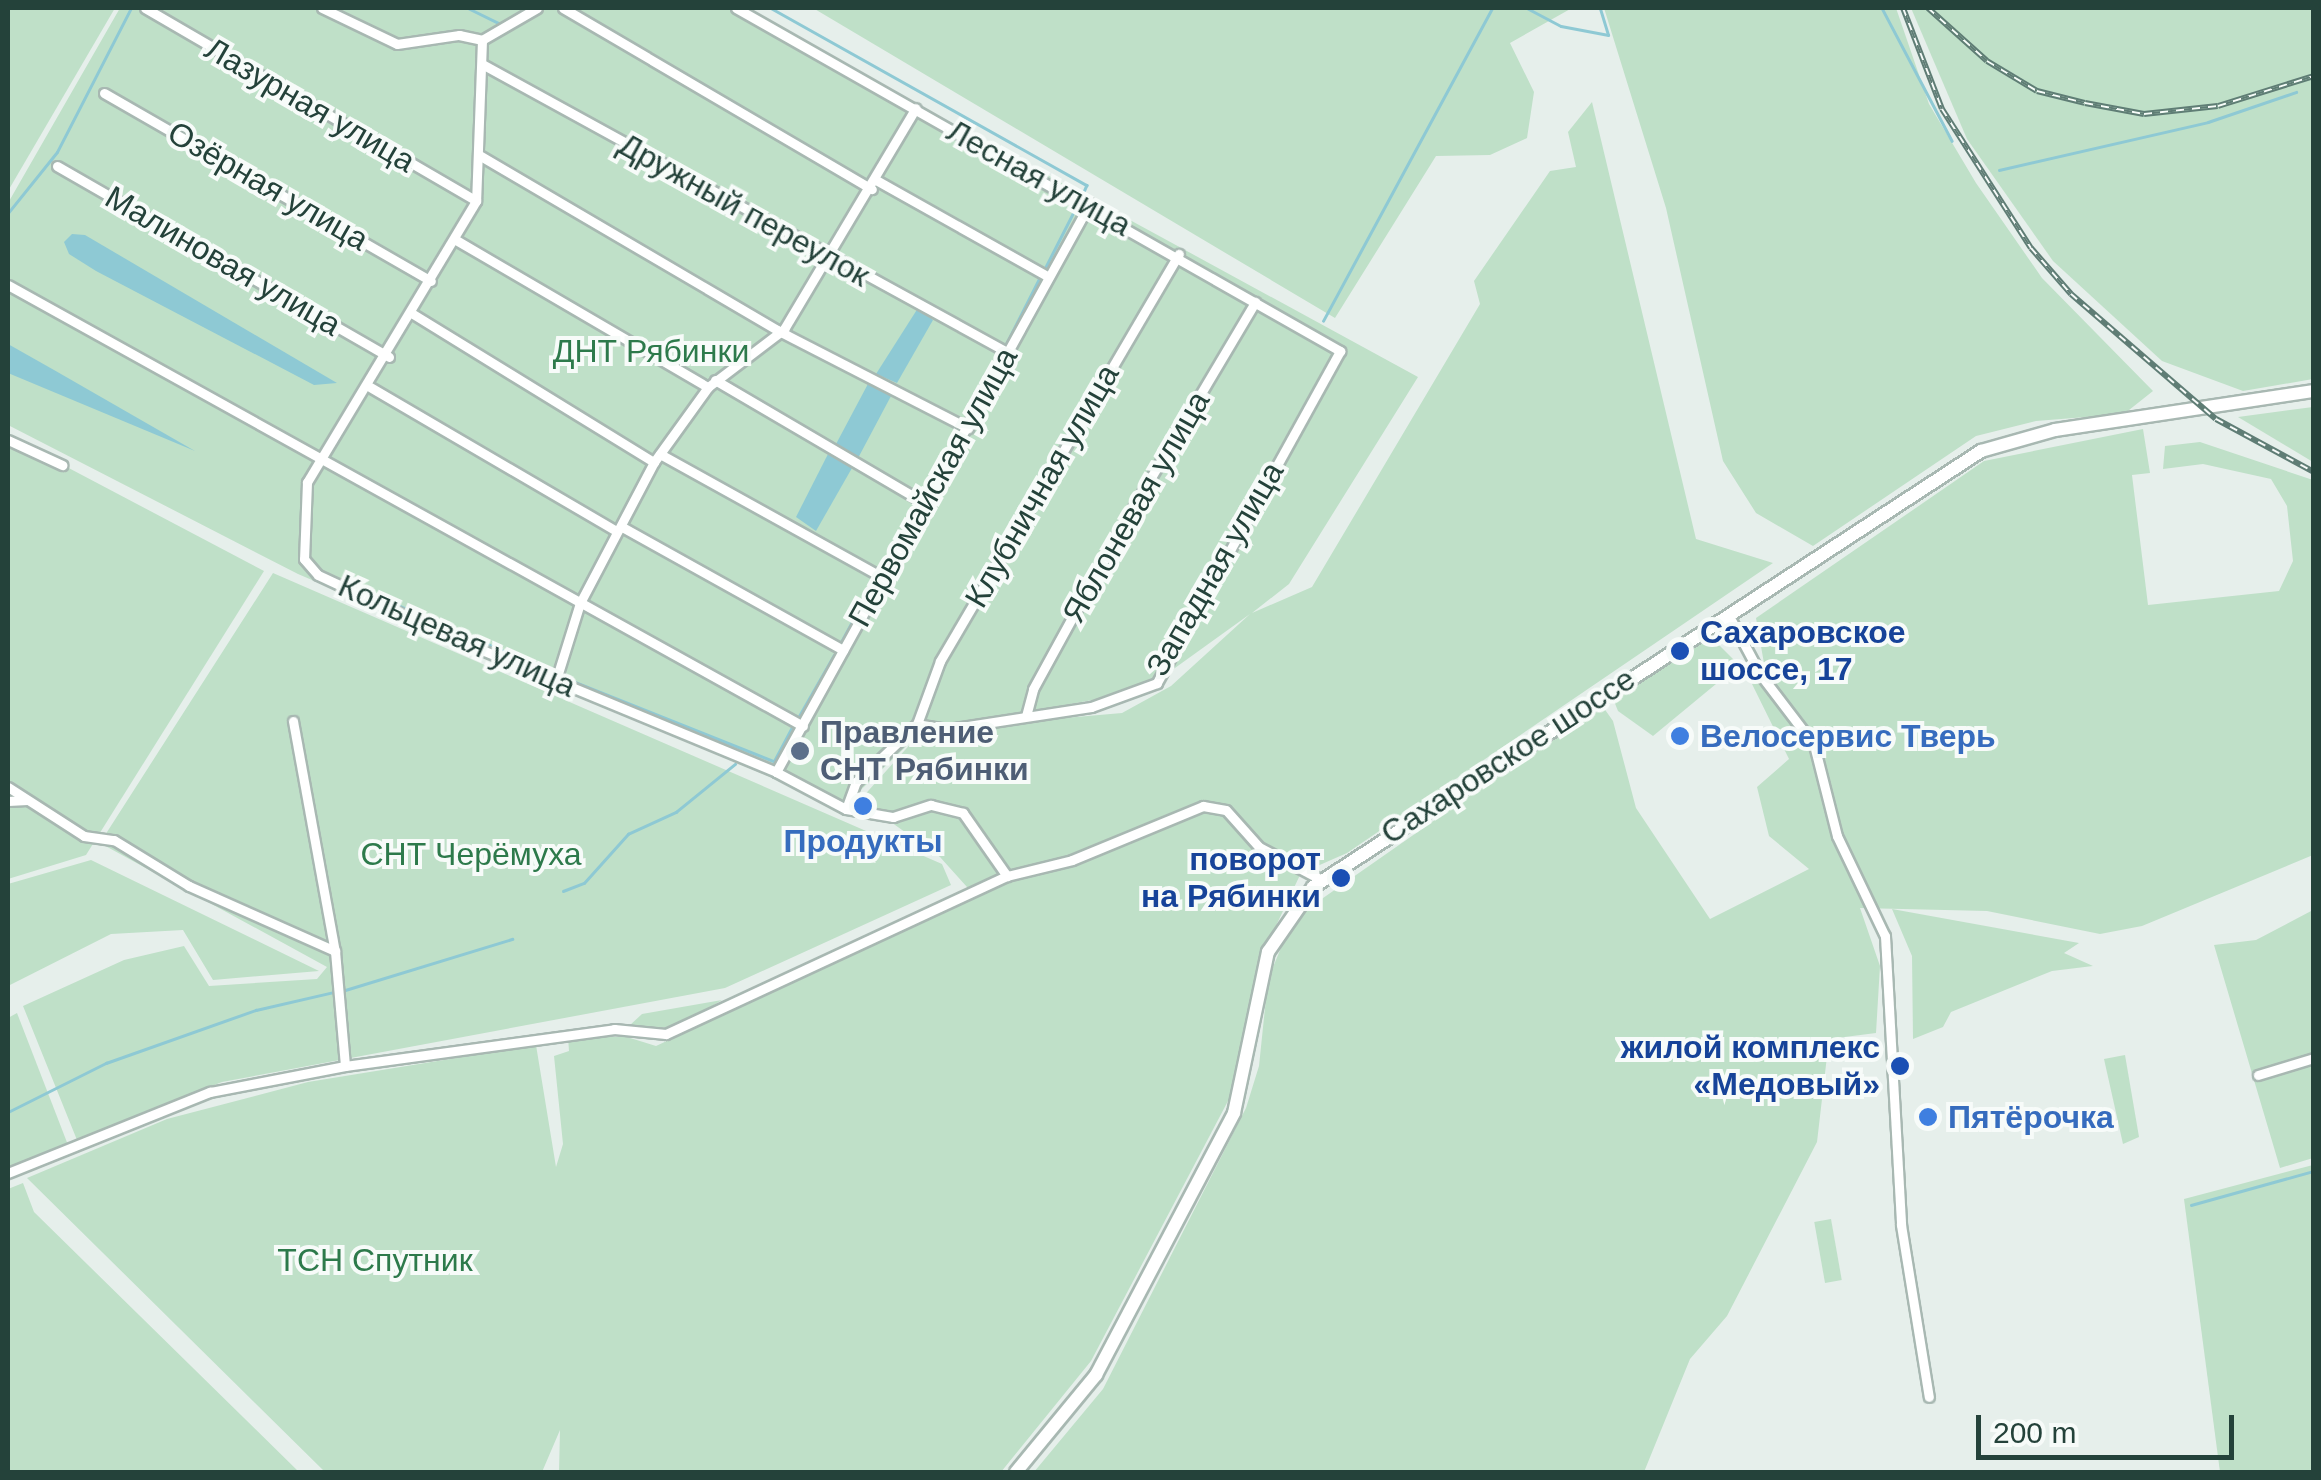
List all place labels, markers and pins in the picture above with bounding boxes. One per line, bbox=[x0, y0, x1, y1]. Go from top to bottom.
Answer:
place label: Сахаровское шоссе, 17 bbox=[1700, 614, 1906, 689]
marker: Сахаровское шоссе, 17 bbox=[1669, 640, 1691, 662]
place label: Правление СНТ Рябинки bbox=[820, 714, 1029, 789]
place label: Велосервис Тверь bbox=[1700, 717, 1996, 755]
marker: Велосервис Тверь bbox=[1669, 725, 1691, 747]
marker: Правление СНТ Рябинки bbox=[789, 740, 811, 762]
marker: Продукты bbox=[852, 795, 874, 817]
place label: Продукты bbox=[783, 822, 943, 860]
place label: поворот на Рябинки bbox=[1141, 841, 1321, 916]
marker: поворот на Рябинки bbox=[1330, 867, 1352, 889]
place label: жилой комплекс «Медовый» bbox=[1621, 1029, 1880, 1104]
marker: жилой комплекс «Медовый» bbox=[1889, 1055, 1911, 1077]
place label: Пятёрочка bbox=[1948, 1098, 2114, 1136]
marker: Пятёрочка bbox=[1917, 1106, 1939, 1128]

